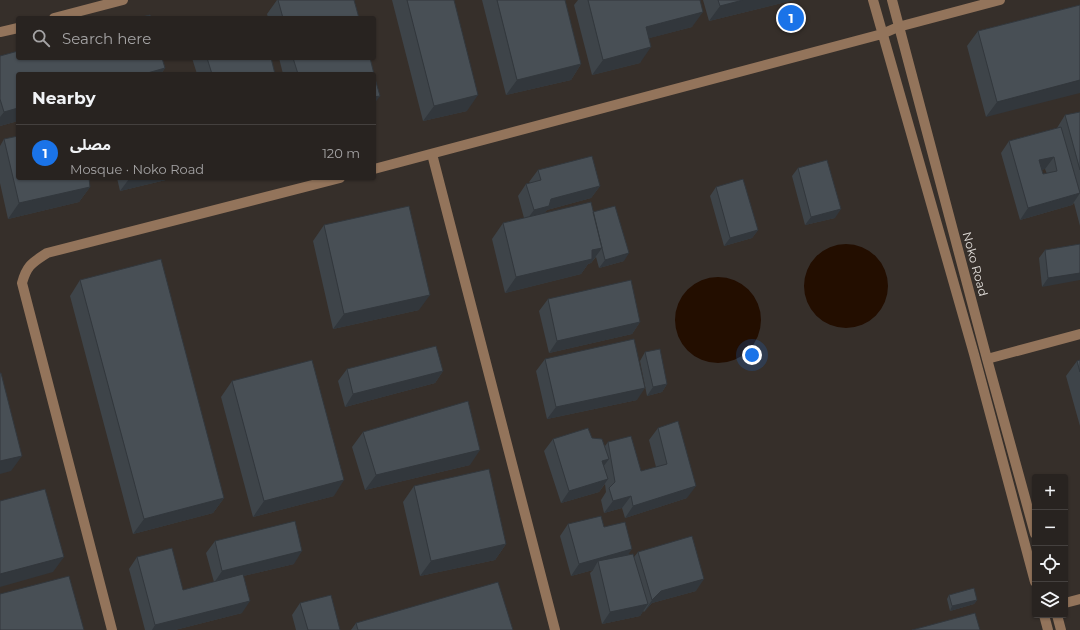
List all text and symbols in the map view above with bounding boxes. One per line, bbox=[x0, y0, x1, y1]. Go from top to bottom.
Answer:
pin: 1 bbox=[778, 3, 804, 33]
search box bbox=[16, 16, 376, 60]
icon: search bbox=[30, 27, 52, 49]
text: Search here bbox=[62, 29, 151, 48]
text: Nearby bbox=[32, 88, 96, 108]
text: مصلى bbox=[70, 135, 111, 154]
text: 1 bbox=[42, 145, 48, 161]
text: 120 m bbox=[322, 145, 360, 161]
text: Mosque · Noko Road bbox=[70, 161, 204, 177]
street label: Noko Road bbox=[960, 230, 991, 298]
your location bbox=[742, 345, 762, 365]
map controls bbox=[1032, 474, 1068, 618]
button: + bbox=[1032, 474, 1068, 510]
button: − bbox=[1032, 510, 1068, 546]
button: locate bbox=[1032, 546, 1068, 582]
button: layers bbox=[1032, 582, 1068, 618]

